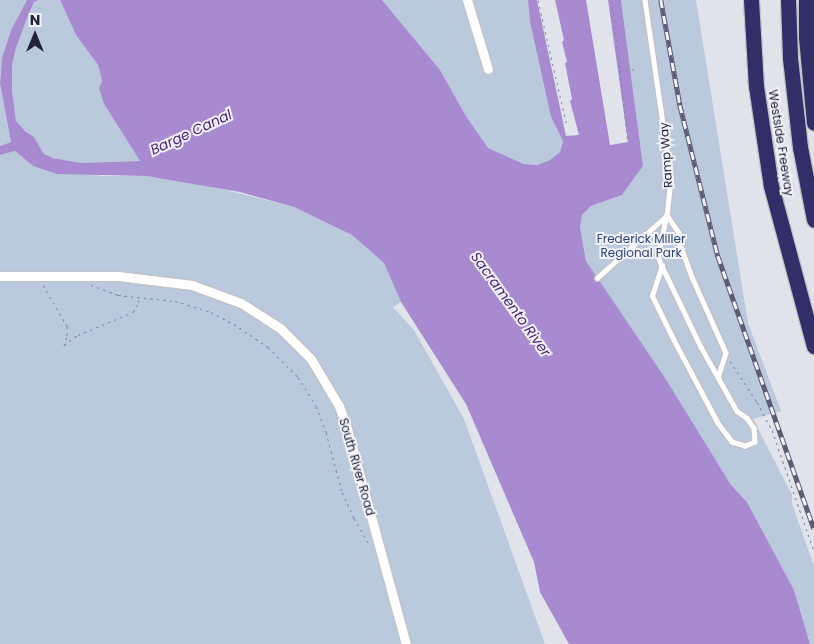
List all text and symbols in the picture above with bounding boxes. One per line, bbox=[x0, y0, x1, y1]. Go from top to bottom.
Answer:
north arrow bbox=[10, 10, 60, 60]
text: N bbox=[30, 10, 40, 30]
street label: Westside Freeway bbox=[765, 89, 797, 197]
water label: Barge Canal bbox=[148, 106, 234, 158]
street label: Ramp Way bbox=[657, 122, 675, 188]
park label: Frederick Miller Regional Park bbox=[597, 232, 685, 260]
water label: Sacramento River bbox=[468, 249, 554, 359]
street label: South River Road bbox=[336, 416, 378, 518]

